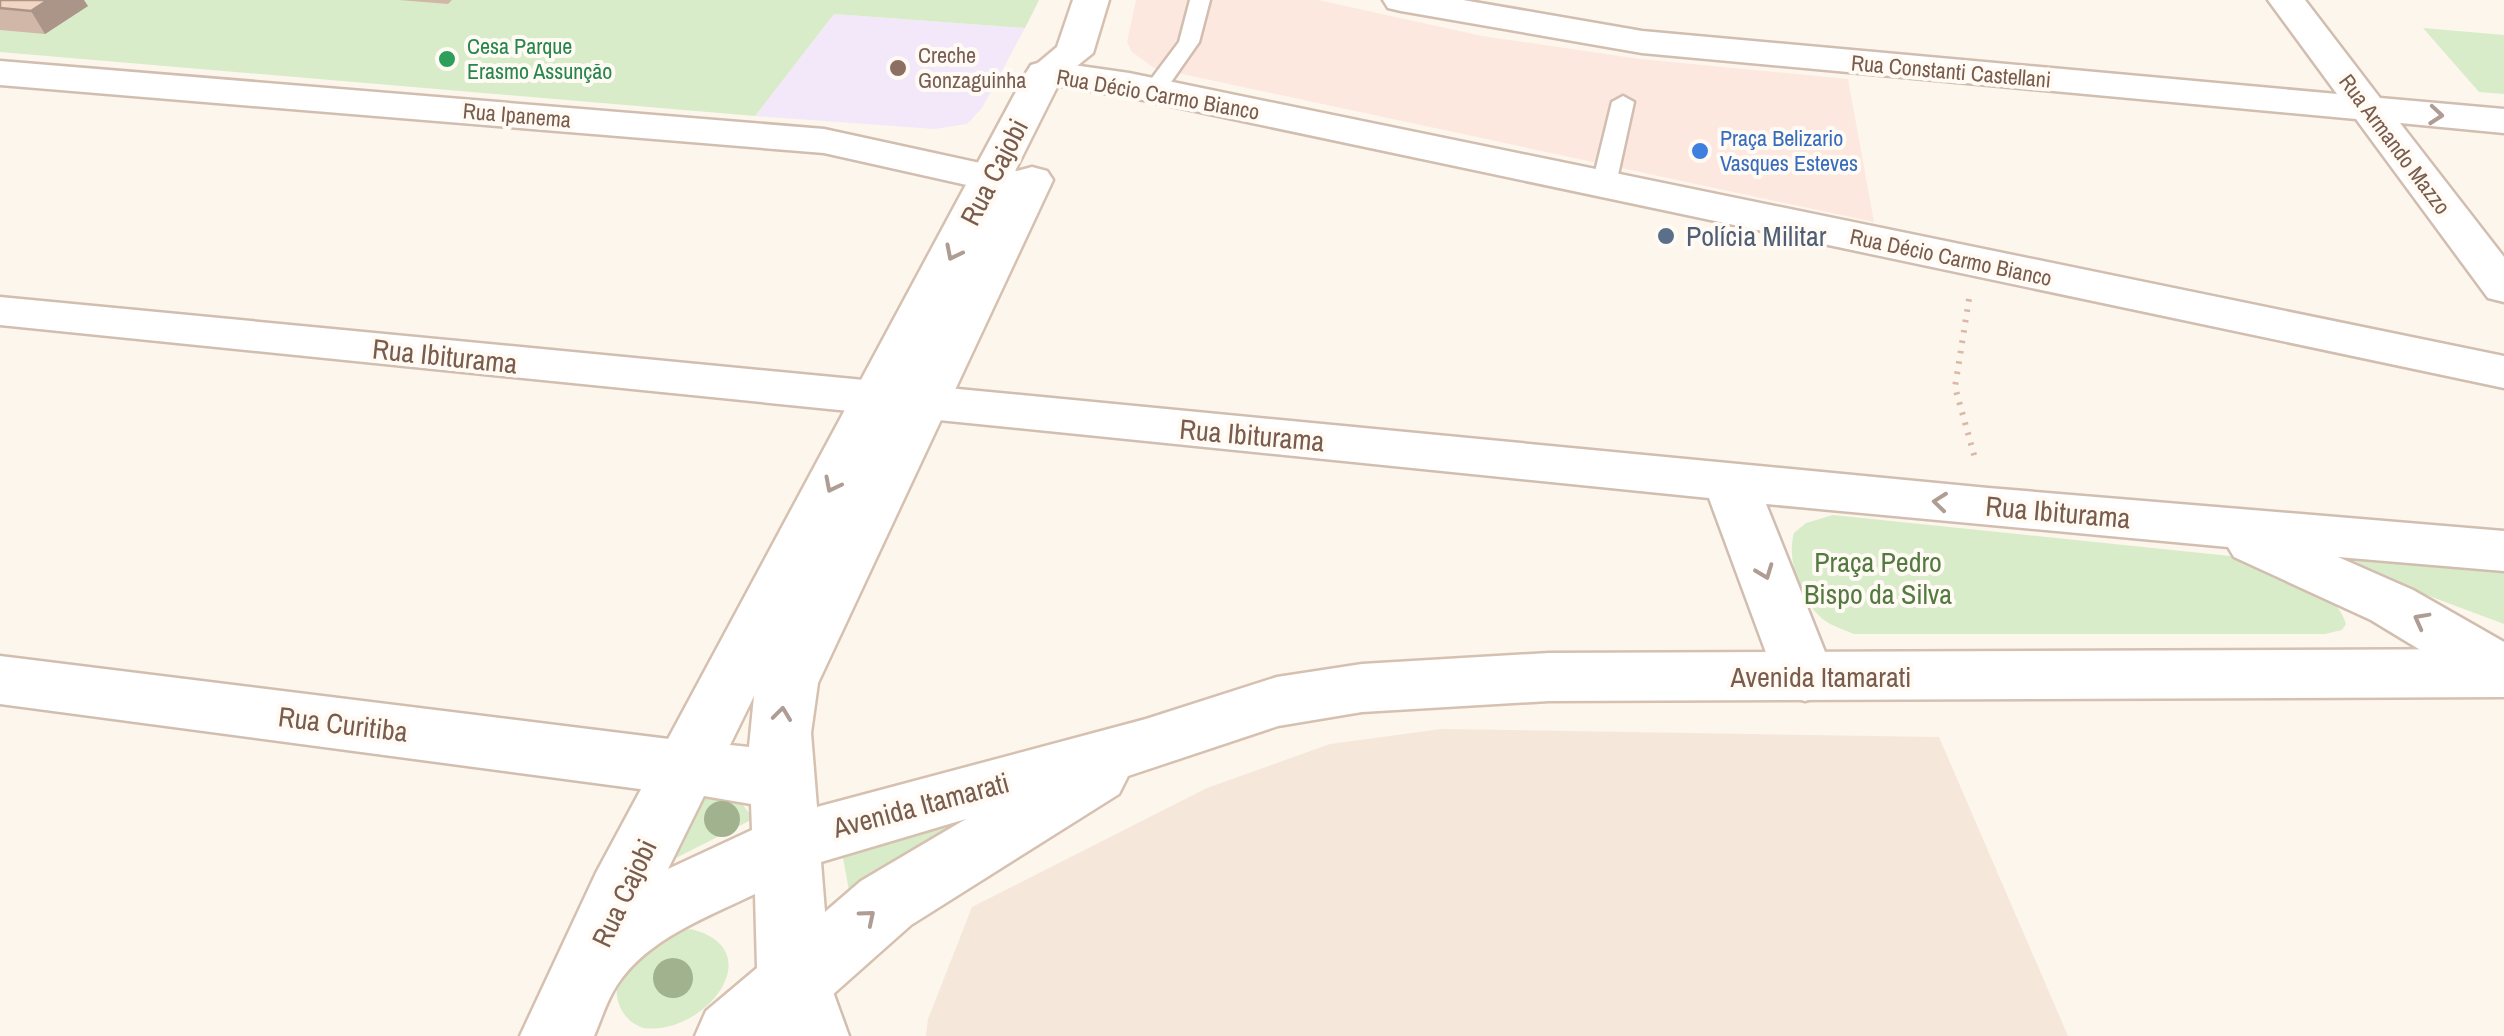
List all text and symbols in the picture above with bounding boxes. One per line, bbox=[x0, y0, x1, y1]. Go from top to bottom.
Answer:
place label: Cesa Parque Erasmo Assunçăo bbox=[467, 31, 612, 86]
place label: Creche Gonzaguinha bbox=[918, 40, 1026, 95]
street label: Rua Constanti Castellani bbox=[1850, 47, 2052, 95]
marker: Cesa Parque Erasmo Assunçăo bbox=[436, 48, 458, 70]
marker: Creche Gonzaguinha bbox=[887, 57, 909, 79]
street label: Rua Décio Carmo Bianco bbox=[1054, 61, 1262, 127]
street label: Rua Armando Mazzo bbox=[2332, 68, 2458, 220]
street label: Rua Ipanema bbox=[462, 95, 572, 135]
one-way arrow bbox=[2428, 103, 2444, 125]
street label: Rua Cajobi bbox=[951, 112, 1037, 232]
place label: Praça Belizario Vasques Esteves bbox=[1720, 123, 1858, 178]
marker: Praça Belizario Vasques Esteves bbox=[1689, 140, 1711, 162]
place label: Polícia Militar bbox=[1686, 217, 1827, 255]
street label: Rua Décio Carmo Bianco bbox=[1847, 221, 2055, 293]
marker: Polícia Militar bbox=[1655, 225, 1677, 247]
one-way arrow bbox=[945, 242, 965, 260]
street label: Rua Ibiturama bbox=[371, 329, 520, 383]
street label: Rua Ibiturama bbox=[1178, 410, 1326, 460]
one-way arrow bbox=[825, 475, 844, 493]
street label: Rua Ibiturama bbox=[1984, 487, 2132, 537]
one-way arrow bbox=[1931, 492, 1947, 513]
park label: Praça Pedro Bispo da Silva bbox=[1804, 543, 1952, 613]
one-way arrow bbox=[1753, 562, 1773, 580]
one-way arrow bbox=[2413, 613, 2431, 633]
street label: Avenida Itamarati bbox=[1730, 658, 1911, 696]
street label: Rua Curitiba bbox=[276, 697, 410, 751]
one-way arrow bbox=[771, 706, 792, 722]
street label: Avenida Itamarati bbox=[828, 763, 1013, 847]
street label: Rua Cajobi bbox=[583, 833, 665, 953]
one-way arrow bbox=[857, 911, 875, 929]

